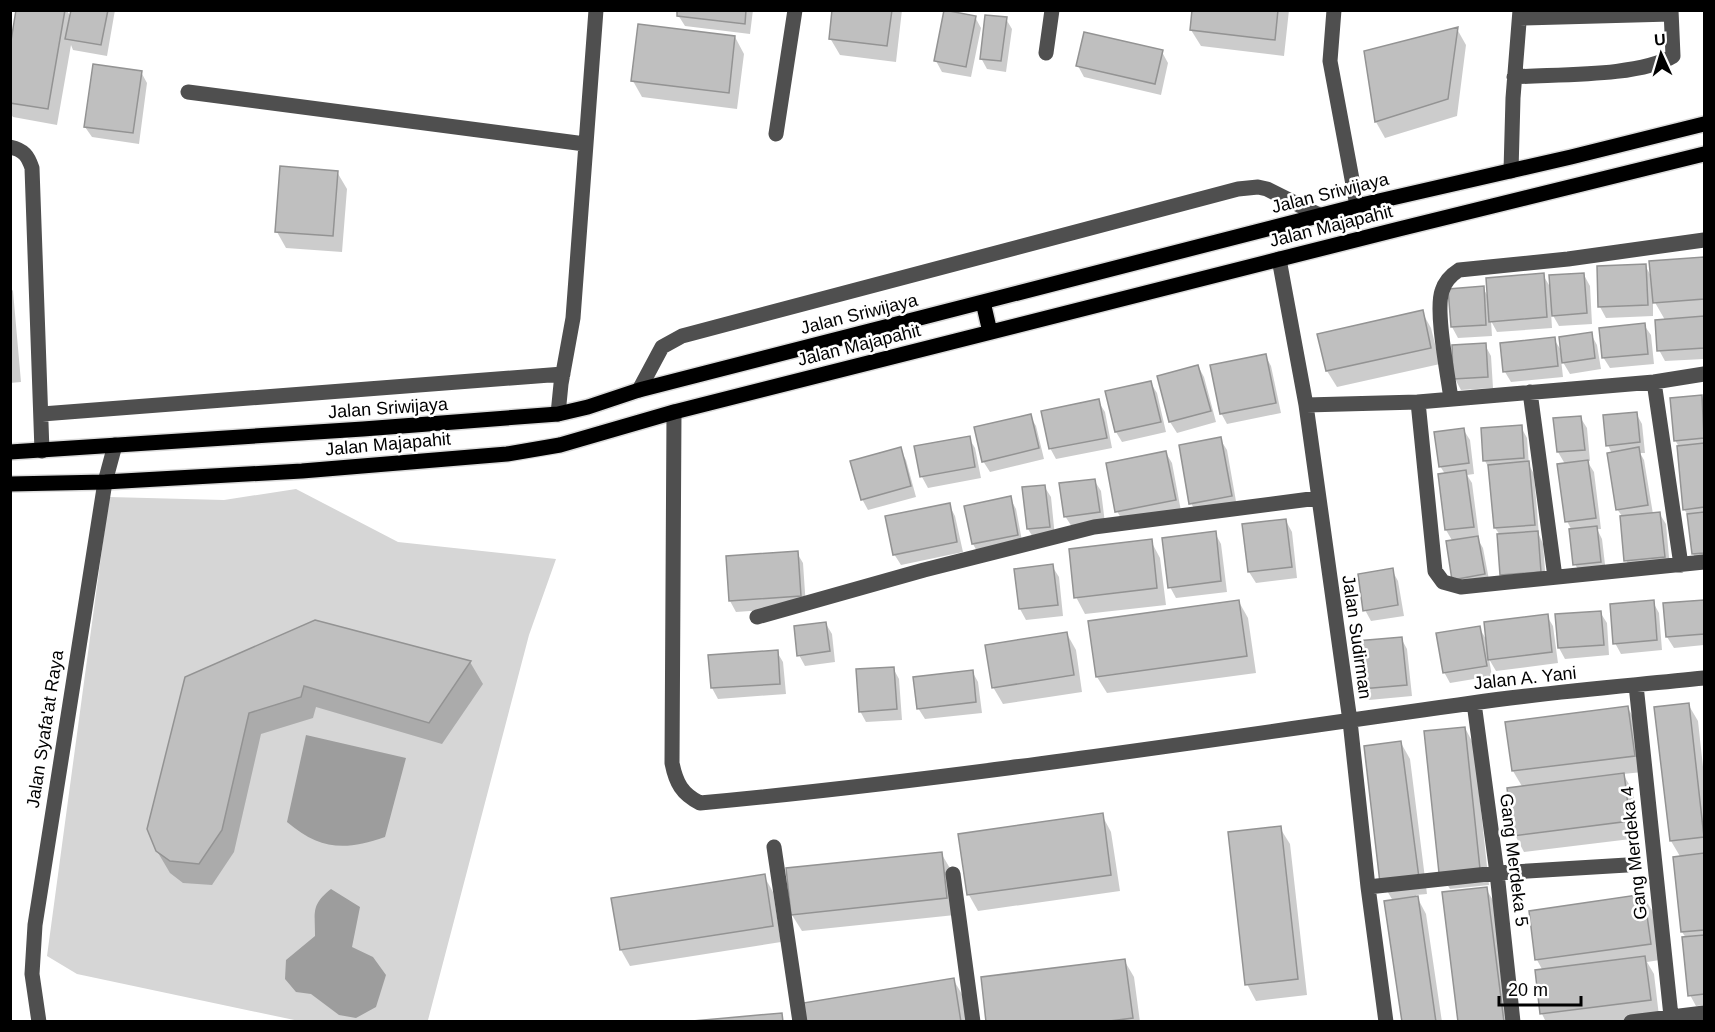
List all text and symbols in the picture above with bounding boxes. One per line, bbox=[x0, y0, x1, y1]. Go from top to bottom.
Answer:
north arrow bbox=[1631, 24, 1691, 84]
text: U bbox=[1654, 31, 1666, 48]
street label: Jalan Sriwijaya bbox=[1269, 169, 1392, 217]
street label: Jalan Majapahit bbox=[1267, 201, 1395, 251]
street label: Jalan Sriwijaya bbox=[798, 290, 921, 338]
street label: Jalan Majapahit bbox=[795, 320, 923, 370]
street label: Jalan Sriwijaya bbox=[327, 394, 450, 422]
street label: Jalan Majapahit bbox=[324, 429, 452, 459]
street label: Jalan Sudirman bbox=[1338, 574, 1376, 700]
street label: Jalan Syafa'at Raya bbox=[23, 648, 68, 809]
street label: Jalan A. Yani bbox=[1473, 663, 1577, 693]
street label: Gang Merdeka 4 bbox=[1617, 785, 1651, 921]
street label: Gang Merdeka 5 bbox=[1496, 792, 1532, 928]
scale bar bbox=[1499, 969, 1582, 1007]
text: 20 m bbox=[1508, 980, 1548, 1000]

